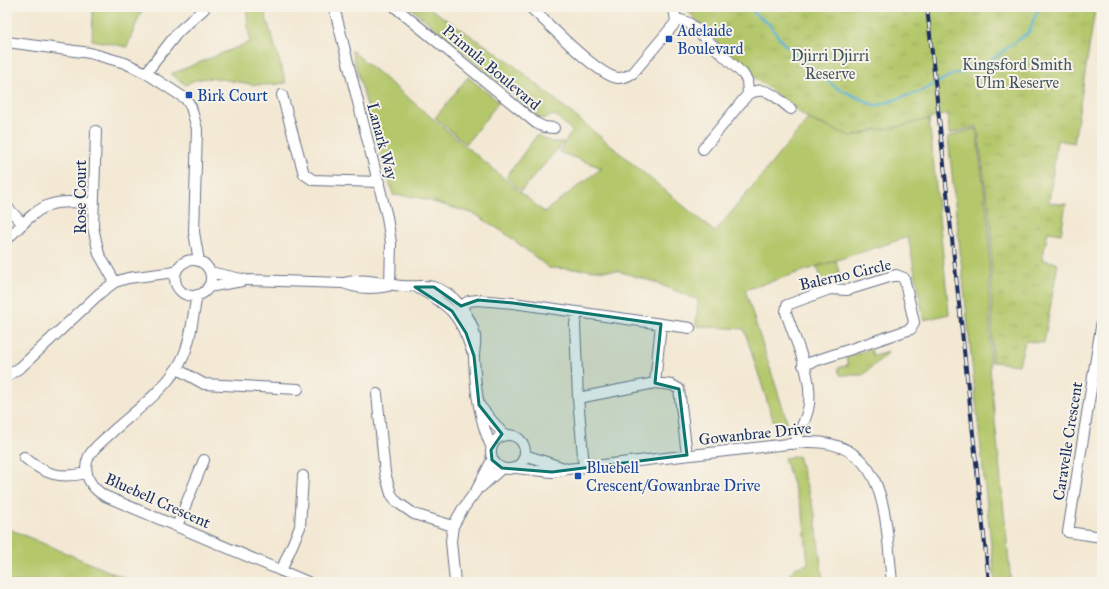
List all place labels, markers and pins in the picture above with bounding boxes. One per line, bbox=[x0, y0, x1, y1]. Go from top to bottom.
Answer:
place label: Adelaide Boulevard bbox=[676, 21, 744, 58]
marker: Adelaide Boulevard bbox=[664, 34, 674, 44]
place label: Birk Court bbox=[197, 86, 268, 105]
marker: Birk Court bbox=[184, 90, 194, 100]
place label: Bluebell Crescent/Gowanbrae Drive bbox=[586, 458, 761, 495]
marker: Bluebell Crescent/Gowanbrae Drive bbox=[573, 471, 583, 481]

